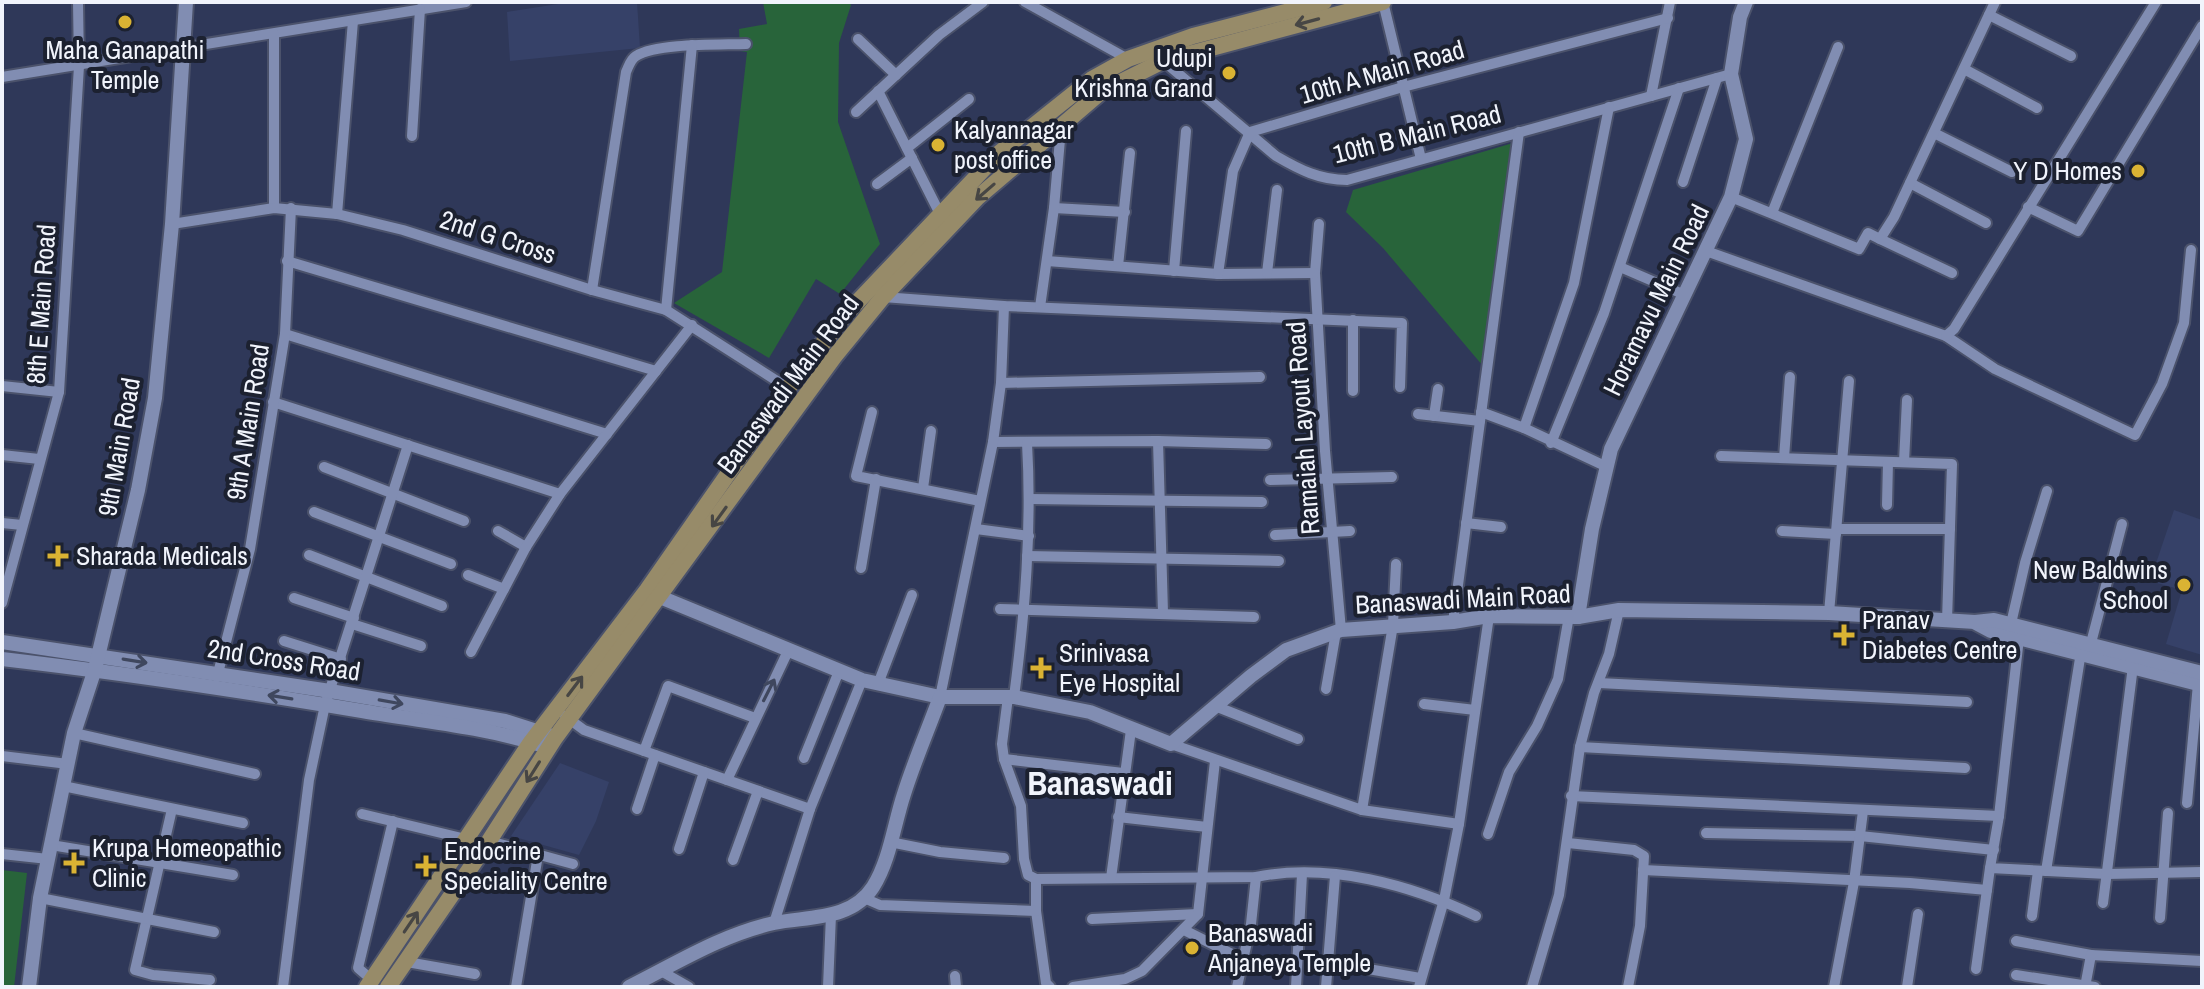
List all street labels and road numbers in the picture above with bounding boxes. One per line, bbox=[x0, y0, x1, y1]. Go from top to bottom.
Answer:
street label: 10th A Main Road bbox=[1296, 31, 1468, 112]
street label: 10th B Main Road bbox=[1329, 96, 1504, 171]
street label: Horamavu Main Road bbox=[1594, 198, 1717, 401]
street label: 2nd G Cross bbox=[436, 201, 560, 272]
street label: 8th E Main Road bbox=[17, 223, 64, 385]
street label: Banaswadi Main Road bbox=[709, 287, 866, 480]
street label: Ramaiah Layout Road bbox=[1278, 320, 1327, 536]
street label: 9th A Main Road bbox=[218, 341, 277, 503]
street label: 9th Main Road bbox=[89, 375, 148, 519]
street label: Banaswadi Main Road bbox=[1354, 575, 1572, 622]
street label: 2nd Cross Road bbox=[205, 630, 363, 689]

